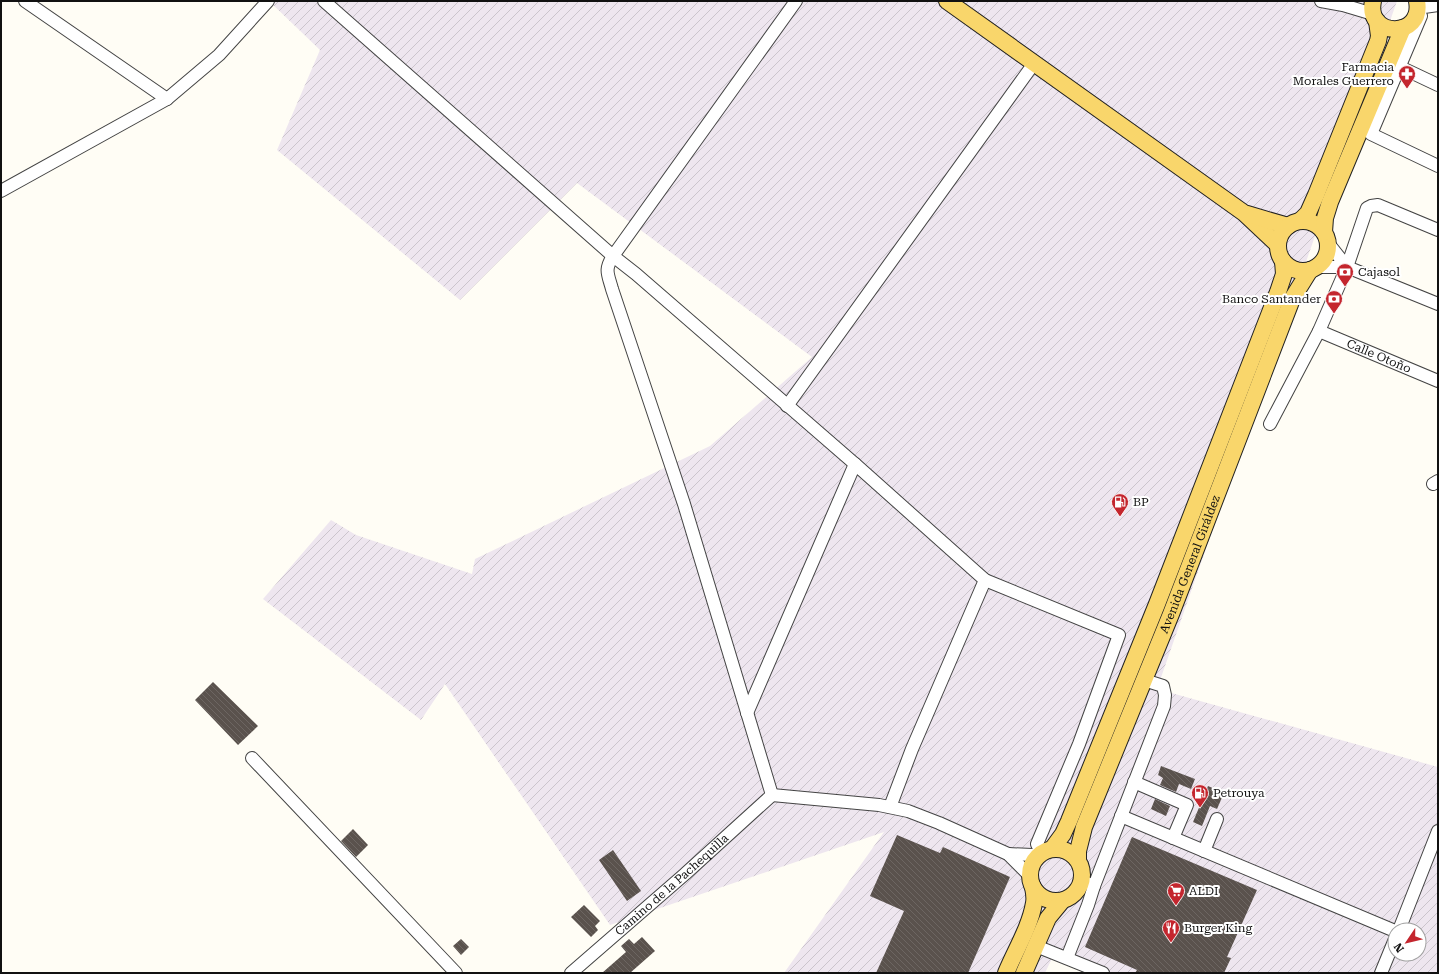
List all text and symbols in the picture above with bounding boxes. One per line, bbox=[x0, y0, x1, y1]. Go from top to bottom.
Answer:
place label: Farmacia Morales Guerrero bbox=[1293, 60, 1394, 88]
pharmacy icon: Farmacia Morales Guerrero bbox=[1397, 64, 1417, 89]
bank icon: Cajasol bbox=[1335, 262, 1355, 287]
place label: Cajasol bbox=[1358, 265, 1400, 279]
bank icon: Banco Santander bbox=[1324, 289, 1344, 314]
place label: Banco Santander bbox=[1222, 292, 1321, 306]
street label: Calle Otoño bbox=[1345, 336, 1413, 376]
fuel station icon: BP bbox=[1110, 492, 1130, 517]
street label: Avenida General Giráldez bbox=[1157, 493, 1223, 635]
place label: BP bbox=[1133, 495, 1149, 509]
fuel station icon: Petrouya bbox=[1190, 783, 1210, 808]
place label: Petrouya bbox=[1213, 786, 1265, 800]
street label: Camino de la Pachequilla bbox=[612, 831, 732, 938]
supermarket icon: ALDI bbox=[1166, 881, 1186, 906]
place label: ALDI bbox=[1189, 884, 1219, 898]
restaurant icon: Burger King bbox=[1161, 918, 1181, 943]
place label: Burger King bbox=[1184, 921, 1253, 935]
north arrow bbox=[1387, 922, 1427, 962]
text: N bbox=[1391, 940, 1407, 955]

